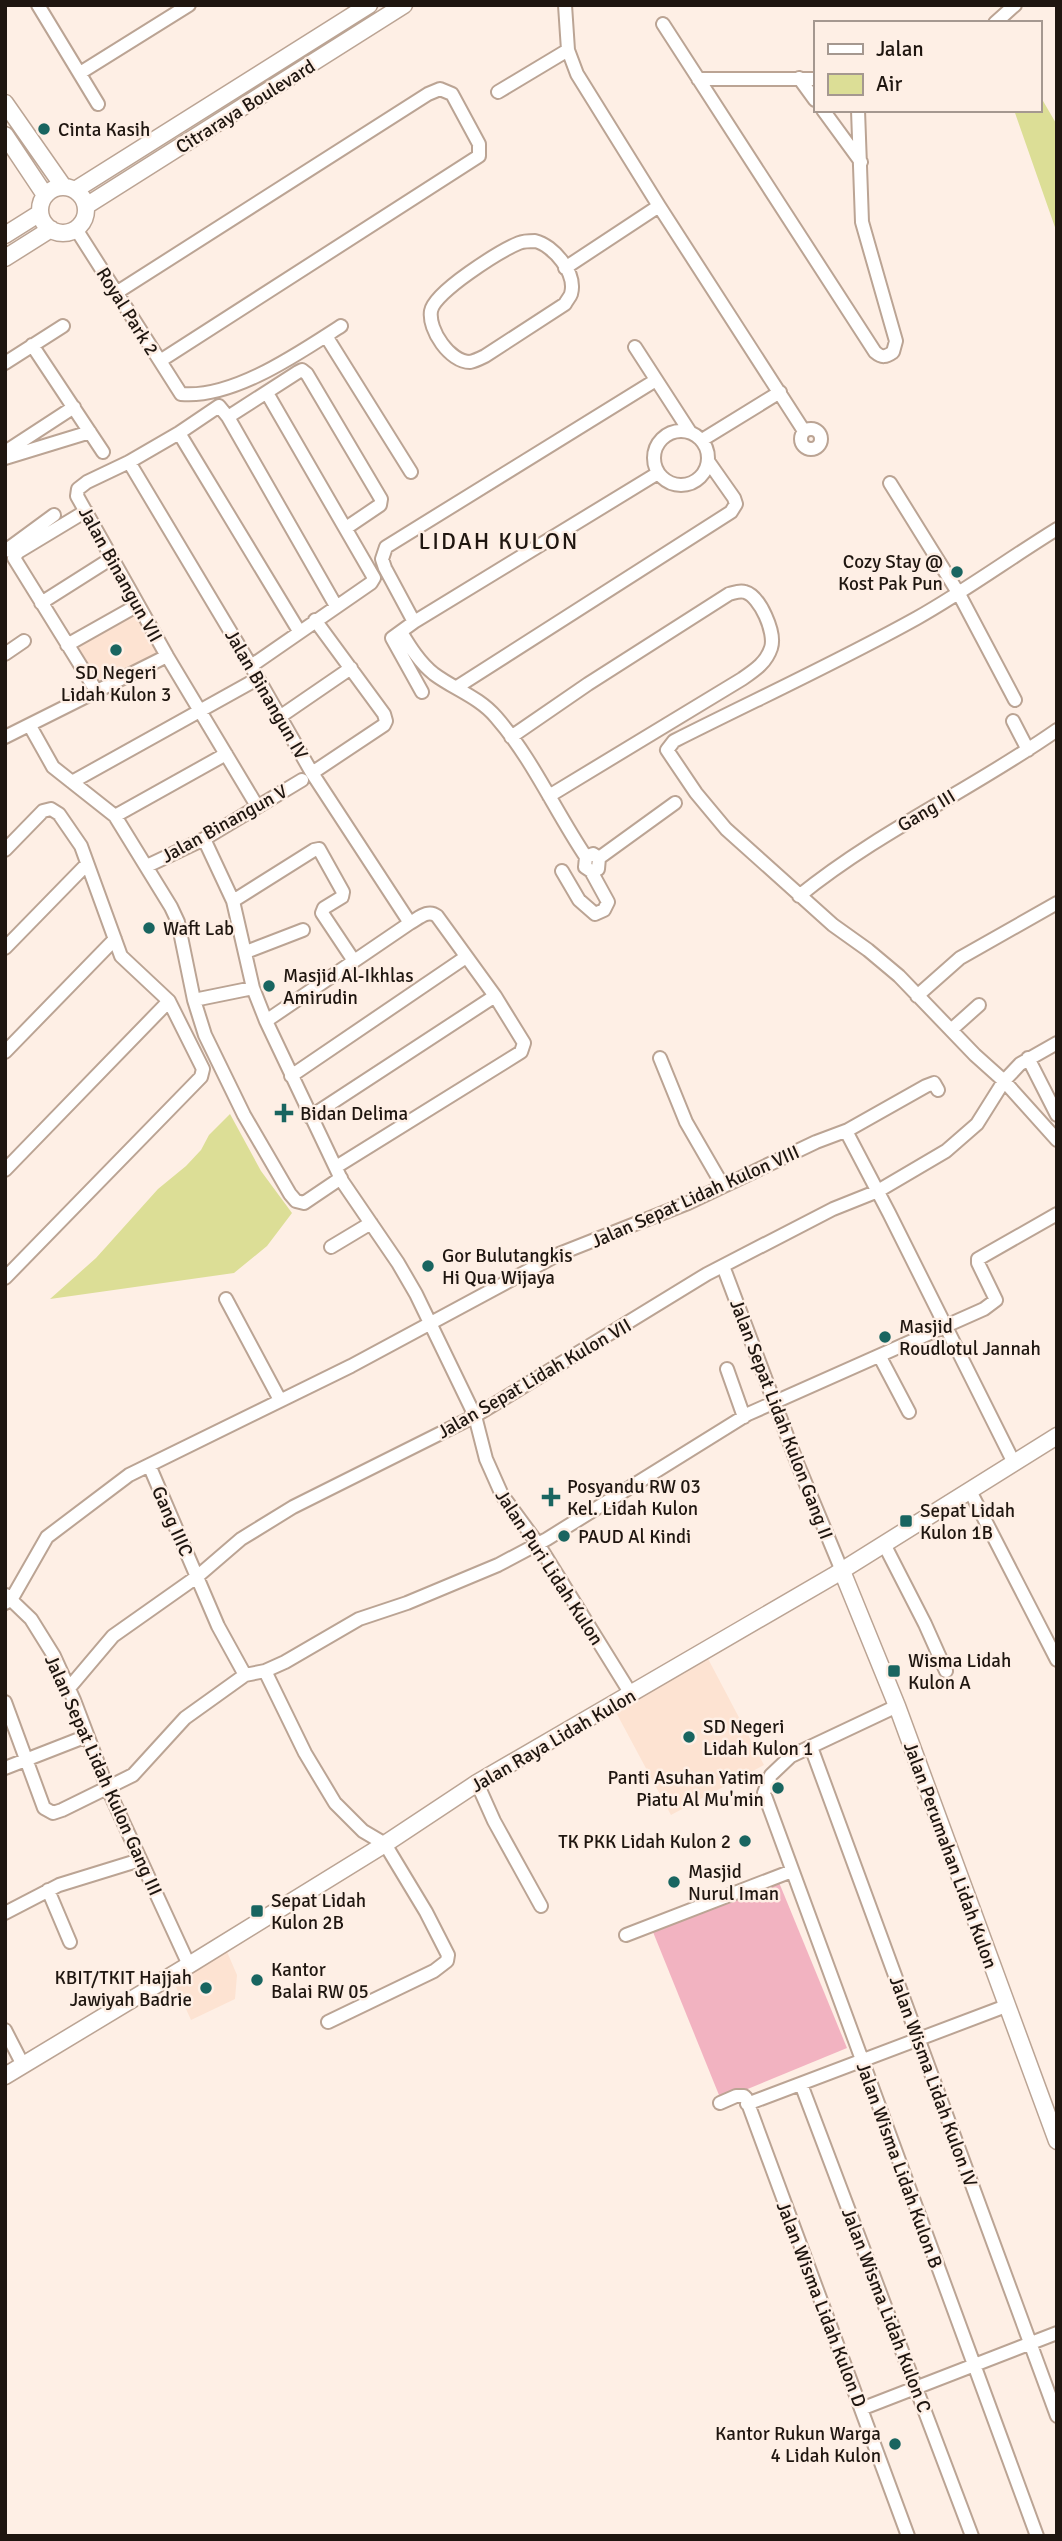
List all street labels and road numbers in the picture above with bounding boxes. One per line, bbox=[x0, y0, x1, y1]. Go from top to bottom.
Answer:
street label: Citraraya Boulevard bbox=[171, 54, 320, 159]
street label: Royal Park 2 bbox=[91, 263, 164, 360]
street label: Jalan Binangun VII bbox=[73, 502, 167, 647]
street label: Jalan Binangun IV bbox=[219, 625, 313, 764]
street label: Jalan Binangun V bbox=[157, 779, 292, 868]
street label: Gang III bbox=[893, 784, 960, 837]
street label: Jalan Sepat Lidah Kulon VIII bbox=[587, 1140, 803, 1254]
street label: Jalan Sepat Lidah Kulon Gang II bbox=[724, 1296, 838, 1543]
street label: Jalan Sepat Lidah Kulon VII bbox=[433, 1313, 636, 1444]
street label: Gang IIIC bbox=[146, 1482, 198, 1560]
street label: Jalan Puri Lidah Kulon bbox=[490, 1485, 609, 1650]
street label: Jalan Sepat Lidah Kulon Gang III bbox=[39, 1651, 167, 1900]
street label: Jalan Raya Lidah Kulon bbox=[467, 1684, 640, 1798]
street label: Jalan Perumahan Lidah Kulon bbox=[898, 1739, 1002, 1972]
street label: Jalan Wisma Lidah Kulon IV bbox=[884, 1973, 982, 2190]
street label: Jalan Wisma Lidah Kulon B bbox=[851, 2059, 948, 2272]
street label: Jalan Wisma Lidah Kulon D bbox=[771, 2198, 871, 2411]
street label: Jalan Wisma Lidah Kulon C bbox=[836, 2204, 936, 2416]

